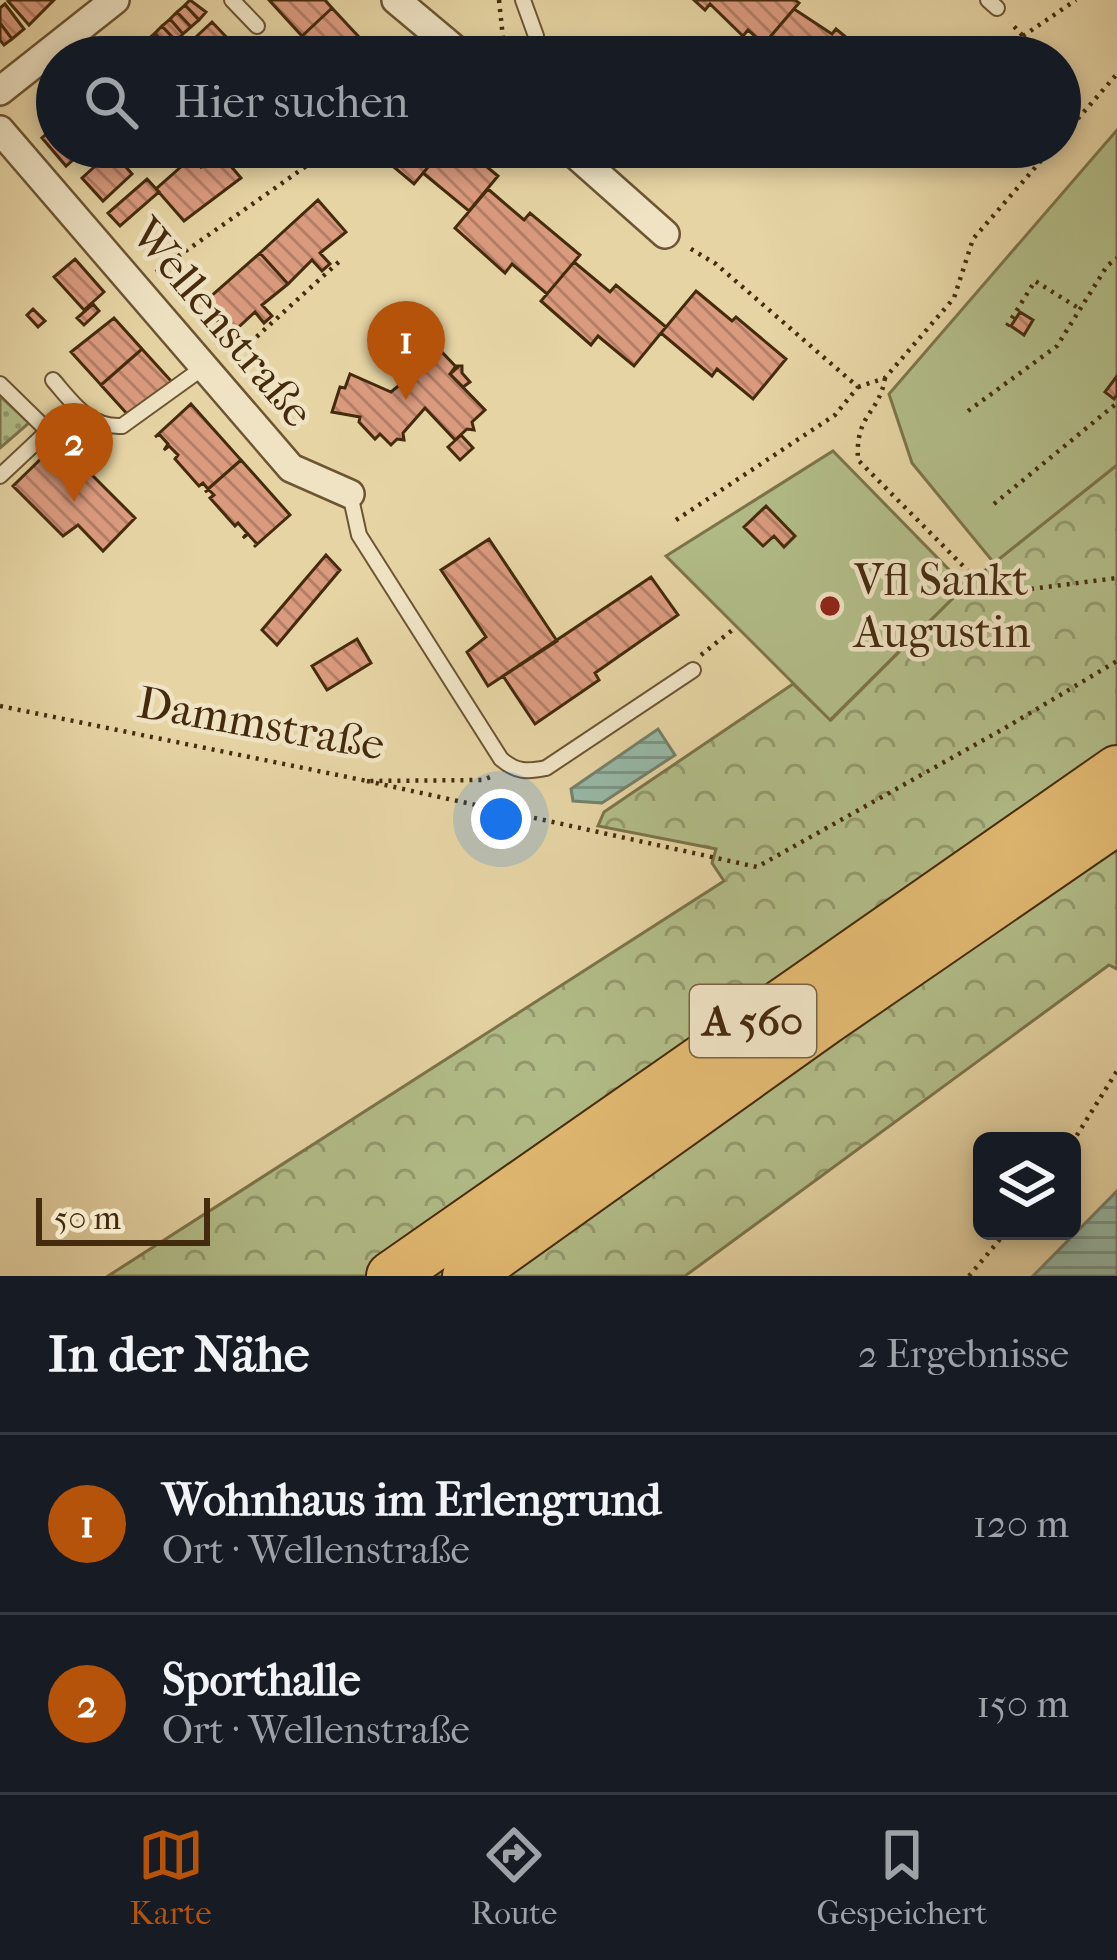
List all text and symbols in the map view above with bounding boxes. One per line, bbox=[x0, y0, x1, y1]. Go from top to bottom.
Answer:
search box bbox=[36, 36, 1081, 168]
icon: search bbox=[78, 69, 144, 135]
text: Hier suchen bbox=[174, 76, 409, 129]
street label: Wellenstraße bbox=[119, 207, 325, 438]
pin: 1 bbox=[367, 301, 445, 400]
pin: 2 bbox=[35, 403, 113, 502]
place label: Vfl Sankt Augustin bbox=[852, 554, 1031, 659]
marker: Vfl Sankt Augustin bbox=[817, 593, 843, 619]
street label: Dammstraße bbox=[134, 676, 388, 772]
your location bbox=[471, 789, 531, 849]
road number: A 560 bbox=[690, 985, 816, 1057]
map controls bbox=[973, 1132, 1081, 1240]
button: layers bbox=[973, 1132, 1081, 1240]
scale bar bbox=[36, 1192, 210, 1245]
text: 50 m bbox=[54, 1199, 121, 1238]
text: In der Nähe bbox=[48, 1324, 309, 1384]
text: 2 Ergebnisse bbox=[858, 1331, 1069, 1377]
text: Wohnhaus im Erlengrund bbox=[162, 1474, 661, 1527]
text: 1 bbox=[80, 1501, 94, 1547]
text: 120 m bbox=[973, 1501, 1069, 1547]
text: Ort · Wellenstraße bbox=[162, 1527, 470, 1573]
text: Sporthalle bbox=[162, 1654, 361, 1707]
text: 2 bbox=[77, 1681, 97, 1727]
text: 150 m bbox=[976, 1681, 1069, 1727]
text: Ort · Wellenstraße bbox=[162, 1707, 470, 1753]
tab: Karte bbox=[130, 1822, 212, 1933]
tab: Route bbox=[471, 1822, 557, 1933]
tab: Gespeichert bbox=[817, 1822, 987, 1933]

